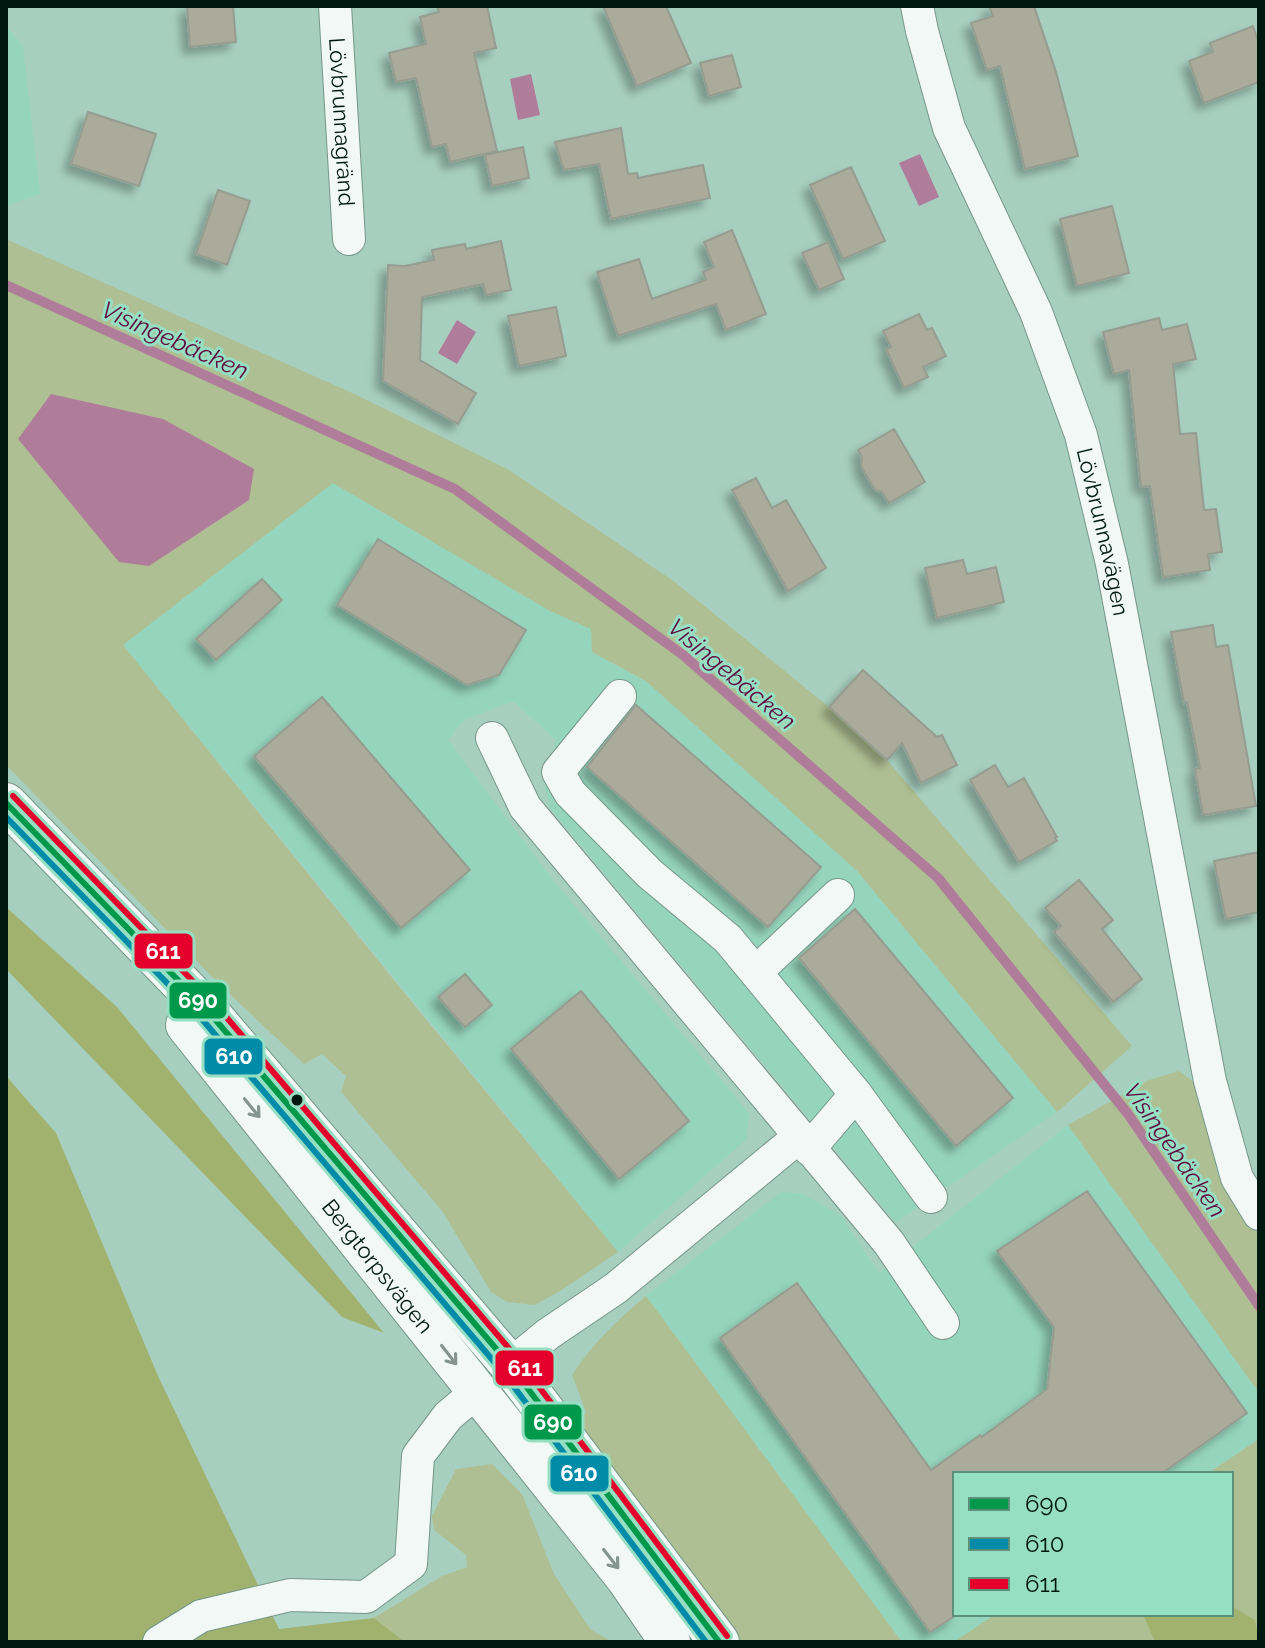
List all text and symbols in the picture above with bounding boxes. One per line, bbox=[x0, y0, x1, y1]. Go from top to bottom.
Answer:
street label: Lövbrunnagränd bbox=[324, 37, 360, 207]
water label: Visingebäcken bbox=[97, 295, 253, 385]
street label: Lövbrunnavägen bbox=[1072, 445, 1135, 618]
water label: Visingebäcken bbox=[662, 612, 802, 736]
line badge: 611 bbox=[133, 932, 194, 970]
text: 611 bbox=[145, 938, 181, 964]
line badge: 690 bbox=[168, 981, 228, 1020]
text: 690 bbox=[178, 987, 218, 1013]
line badge: 610 bbox=[203, 1037, 264, 1076]
text: 610 bbox=[215, 1043, 253, 1069]
water label: Visingebäcken bbox=[1118, 1077, 1232, 1223]
unlabelled marker bbox=[289, 1092, 305, 1108]
one-way arrow bbox=[243, 1097, 261, 1118]
street label: Bergtorpsvägen bbox=[317, 1194, 439, 1338]
one-way arrow bbox=[441, 1344, 458, 1365]
line badge: 611 bbox=[494, 1349, 555, 1387]
text: 611 bbox=[507, 1355, 543, 1381]
line badge: 690 bbox=[523, 1403, 583, 1441]
text: 690 bbox=[533, 1409, 573, 1435]
line badge: 610 bbox=[549, 1454, 610, 1493]
text: 610 bbox=[560, 1460, 598, 1486]
legend bbox=[953, 1472, 1233, 1616]
text: 690 bbox=[1025, 1489, 1068, 1518]
text: 610 bbox=[1025, 1529, 1064, 1558]
one-way arrow bbox=[602, 1548, 619, 1569]
text: 611 bbox=[1025, 1569, 1060, 1598]

